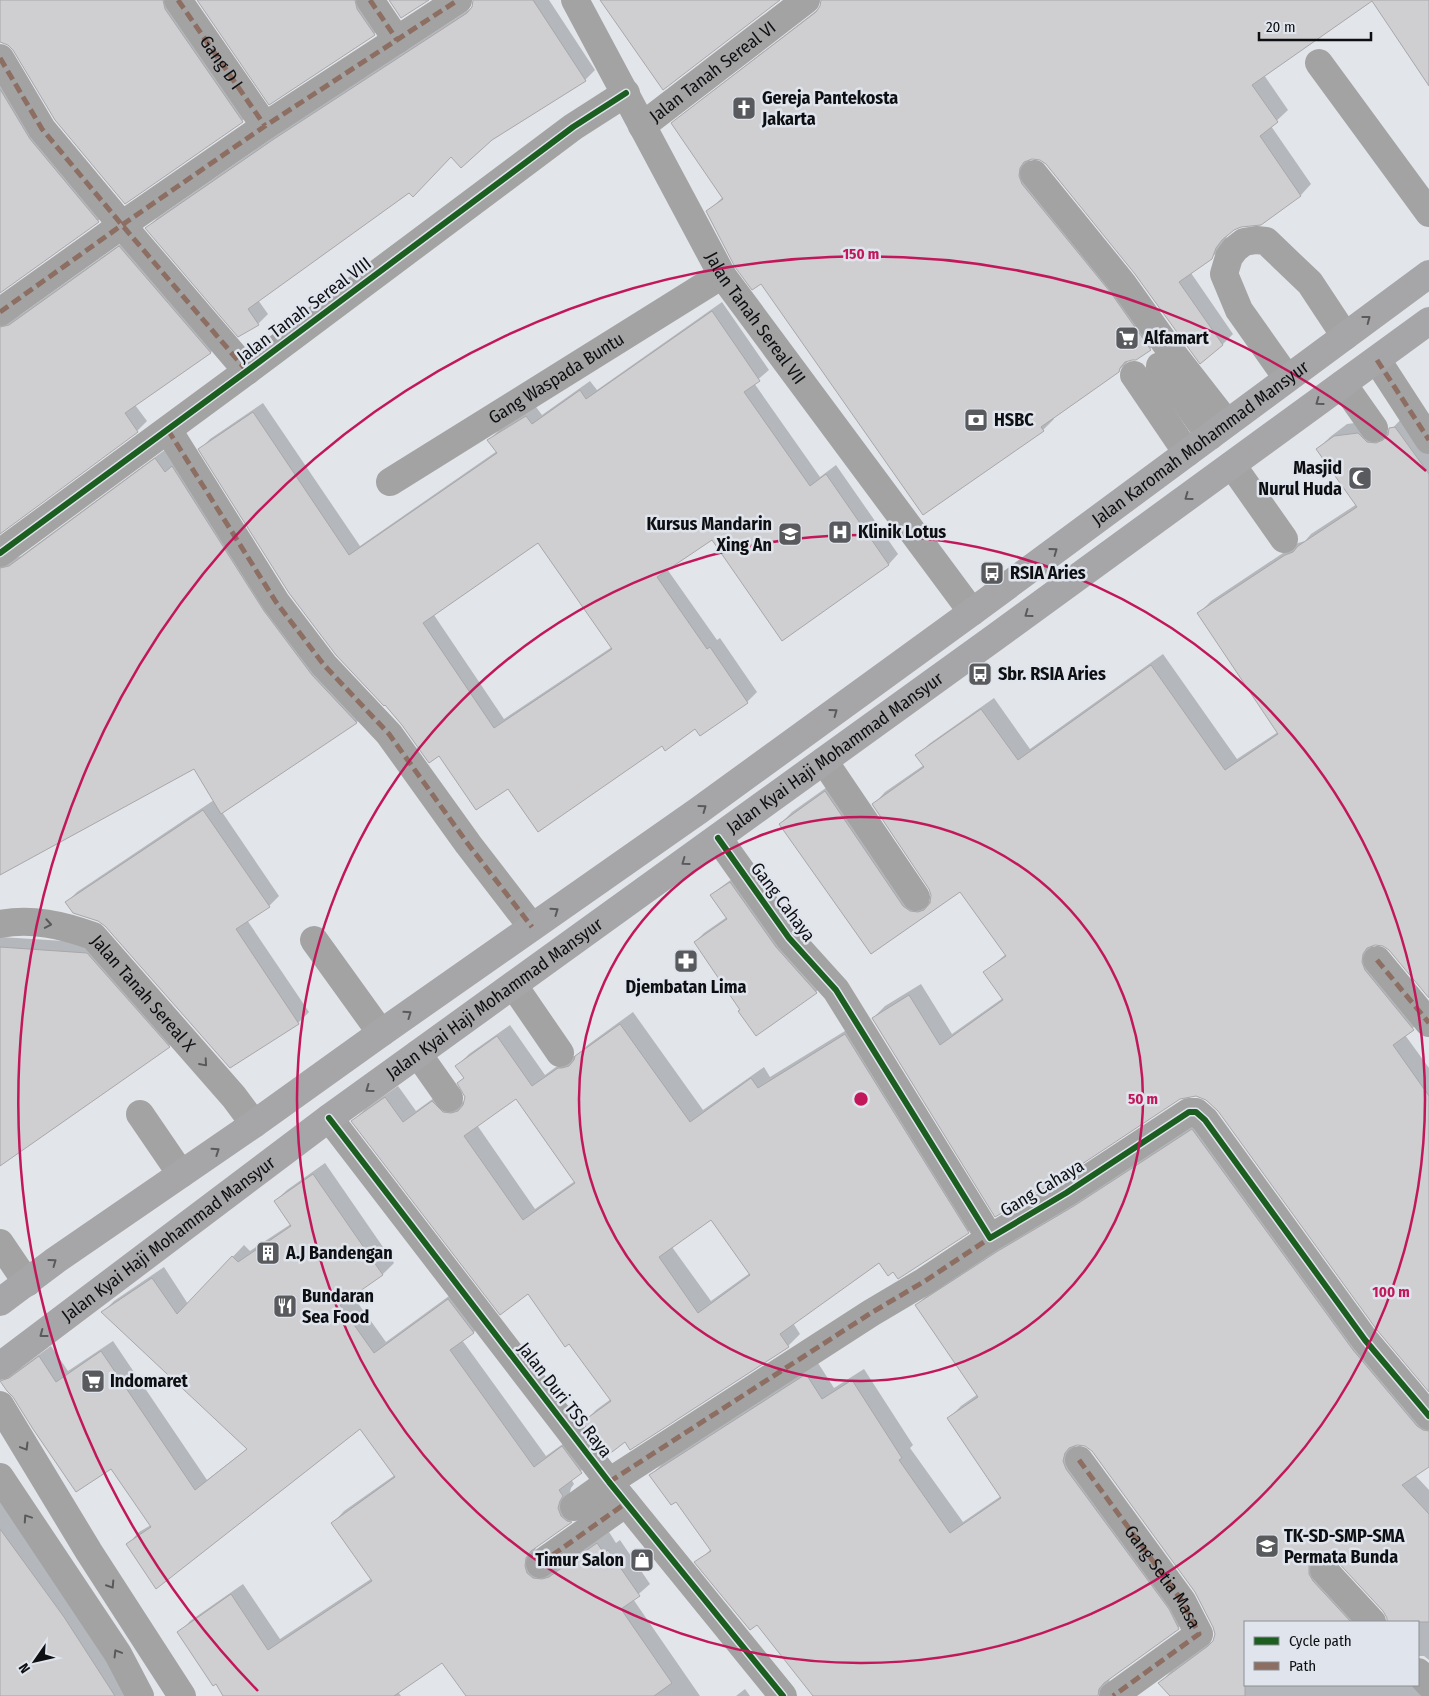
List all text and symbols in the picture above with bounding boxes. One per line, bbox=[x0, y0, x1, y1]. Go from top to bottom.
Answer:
scale bar bbox=[1259, 10, 1372, 42]
street label: Jalan Tanah Sereal VI bbox=[645, 16, 780, 127]
text: 20 m bbox=[1266, 18, 1296, 36]
street label: Gang D I bbox=[195, 31, 248, 94]
place label: Gereja Pantekosta Jakarta bbox=[761, 87, 898, 130]
church icon: Gereja Pantekosta Jakarta bbox=[731, 95, 757, 121]
text: 150 m bbox=[843, 245, 879, 263]
street label: Jalan Tanah Sereal VII bbox=[701, 248, 810, 388]
street label: Jalan Tanah Sereal VIII bbox=[233, 252, 375, 368]
one-way arrow bbox=[1361, 317, 1370, 325]
supermarket icon: Alfamart bbox=[1114, 325, 1140, 351]
place label: Alfamart bbox=[1143, 327, 1209, 349]
street label: Gang Waspada Buntu bbox=[484, 328, 628, 429]
street label: Jalan Karomah Mohammad Mansyur bbox=[1088, 355, 1314, 531]
one-way arrow bbox=[1316, 396, 1325, 404]
bank icon: HSBC bbox=[963, 407, 989, 433]
place label: HSBC bbox=[994, 409, 1034, 431]
place label: Masjid Nurul Huda bbox=[1258, 457, 1342, 500]
mosque icon: Masjid Nurul Huda bbox=[1347, 465, 1373, 491]
one-way arrow bbox=[1184, 491, 1194, 500]
place label: Kursus Mandarin Xing An bbox=[646, 513, 772, 556]
hospital icon: Klinik Lotus bbox=[827, 519, 853, 545]
school or university icon: Kursus Mandarin Xing An bbox=[777, 521, 803, 547]
place label: Klinik Lotus bbox=[858, 521, 946, 543]
one-way arrow bbox=[1048, 549, 1057, 557]
bus stop icon: RSIA Aries bbox=[979, 560, 1005, 586]
place label: RSIA Aries bbox=[1010, 562, 1086, 584]
one-way arrow bbox=[1025, 608, 1034, 616]
bus stop icon: Sbr. RSIA Aries bbox=[967, 661, 993, 687]
place label: Sbr. RSIA Aries bbox=[998, 663, 1106, 685]
street label: Jalan Kyai Haji Mohammad Mansyur bbox=[722, 667, 948, 838]
one-way arrow bbox=[828, 710, 837, 718]
one-way arrow bbox=[697, 805, 706, 814]
one-way arrow bbox=[681, 856, 691, 865]
street label: Gang Cahaya bbox=[746, 858, 820, 946]
one-way arrow bbox=[549, 908, 559, 917]
street label: Jalan Kyai Haji Mohammad Mansyur bbox=[382, 913, 608, 1084]
one-way arrow bbox=[44, 918, 53, 928]
street label: Jalan Tanah Sereal X bbox=[86, 930, 200, 1056]
pharmacy icon: Djembatan Lima bbox=[673, 948, 699, 974]
place label: Djembatan Lima bbox=[626, 976, 746, 998]
one-way arrow bbox=[402, 1011, 412, 1020]
one-way arrow bbox=[198, 1057, 207, 1066]
one-way arrow bbox=[365, 1083, 375, 1092]
centre of rings bbox=[852, 1090, 870, 1108]
text: 50 m bbox=[1128, 1090, 1158, 1108]
one-way arrow bbox=[210, 1148, 220, 1157]
street label: Jalan Kyai Haji Mohammad Mansyur bbox=[57, 1151, 280, 1327]
street label: Gang Cahaya bbox=[996, 1154, 1088, 1222]
building icon: A.J Bandengan bbox=[255, 1240, 281, 1266]
place label: A.J Bandengan bbox=[285, 1242, 393, 1264]
one-way arrow bbox=[47, 1260, 56, 1268]
text: 100 m bbox=[1372, 1283, 1410, 1301]
place label: Bundaran Sea Food bbox=[302, 1285, 374, 1328]
restaurant icon: Bundaran Sea Food bbox=[272, 1293, 298, 1319]
one-way arrow bbox=[39, 1328, 49, 1337]
street label: Jalan Duri TSS Raya bbox=[513, 1338, 617, 1462]
supermarket icon: Indomaret bbox=[80, 1368, 106, 1394]
place label: Indomaret bbox=[110, 1370, 189, 1392]
one-way arrow bbox=[19, 1441, 29, 1450]
one-way arrow bbox=[24, 1514, 33, 1524]
street label: Gang Setia Masa bbox=[1119, 1521, 1205, 1633]
place label: TK-SD-SMP-SMA Permata Bunda bbox=[1284, 1525, 1405, 1568]
school or university icon: TK-SD-SMP-SMA Permata Bunda bbox=[1254, 1533, 1280, 1559]
shop icon: Timur Salon bbox=[629, 1547, 655, 1573]
place label: Timur Salon bbox=[535, 1549, 624, 1571]
one-way arrow bbox=[104, 1580, 114, 1589]
legend bbox=[1244, 1621, 1419, 1686]
text: Cycle path bbox=[1289, 1632, 1352, 1650]
north arrow bbox=[10, 1636, 60, 1686]
one-way arrow bbox=[113, 1650, 123, 1659]
text: Path bbox=[1289, 1657, 1316, 1675]
text: N bbox=[15, 1660, 34, 1676]

